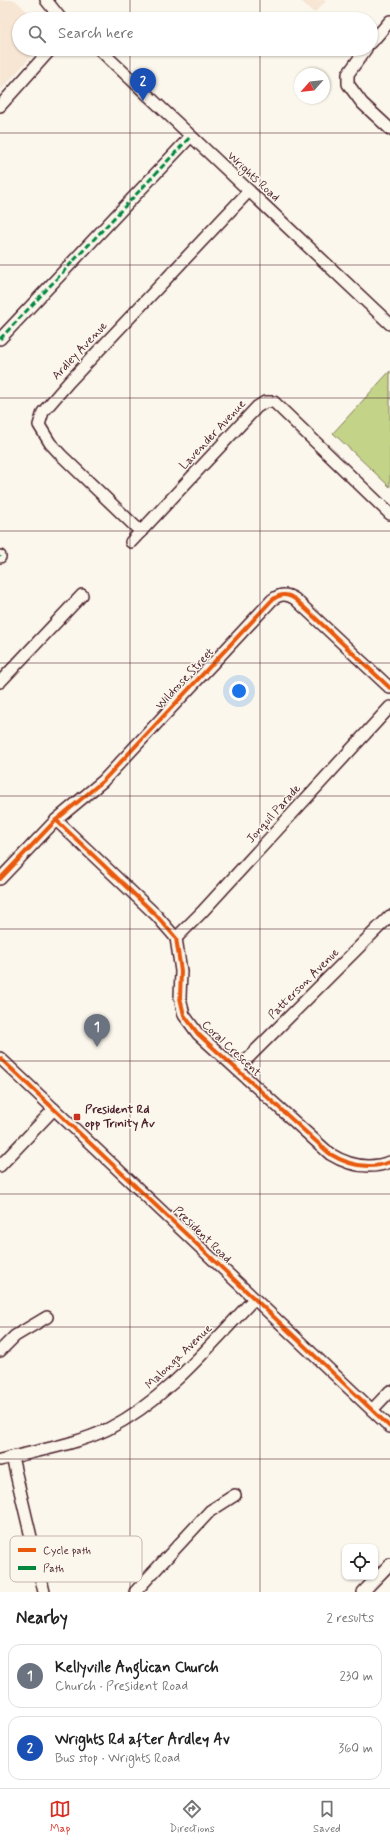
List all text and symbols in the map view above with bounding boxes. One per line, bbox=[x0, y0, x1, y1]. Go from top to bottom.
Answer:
search box bbox=[12, 12, 378, 56]
icon: search bbox=[26, 23, 48, 45]
text: Search here bbox=[58, 24, 134, 44]
pin: 2 bbox=[130, 68, 156, 101]
north arrow bbox=[294, 68, 330, 104]
street label: Wrights Road bbox=[223, 148, 283, 206]
street label: Ardley Avenue bbox=[49, 318, 112, 384]
street label: Lavender Avenue bbox=[176, 396, 250, 474]
street label: Wildrose Street bbox=[152, 644, 218, 713]
your location bbox=[229, 681, 249, 701]
street label: Jonquil Parade bbox=[243, 781, 305, 847]
street label: Patterson Avenue bbox=[265, 945, 343, 1023]
pin: 1 bbox=[84, 1014, 110, 1047]
street label: Coral Crescent bbox=[198, 1017, 264, 1081]
place label: President Rd opp Trinity Av bbox=[85, 1102, 155, 1132]
marker: President Rd opp Trinity Av bbox=[72, 1112, 82, 1122]
street label: President Road bbox=[169, 1203, 235, 1267]
street label: Malonga Avenue bbox=[142, 1321, 216, 1393]
legend bbox=[10, 1536, 142, 1582]
text: Cycle path bbox=[43, 1544, 91, 1558]
map controls bbox=[342, 1544, 378, 1580]
button: locate bbox=[342, 1544, 378, 1580]
text: Path bbox=[43, 1562, 64, 1576]
text: Nearby bbox=[16, 1607, 68, 1629]
text: 2 results bbox=[327, 1610, 374, 1627]
text: Kellyville Anglican Church bbox=[55, 1658, 219, 1678]
text: 1 bbox=[27, 1668, 33, 1685]
text: 230 m bbox=[339, 1668, 373, 1685]
text: Church · President Road bbox=[55, 1678, 188, 1695]
text: Wrights Rd after Ardley Av bbox=[55, 1730, 230, 1750]
text: 2 bbox=[27, 1740, 33, 1757]
text: 360 m bbox=[338, 1740, 373, 1757]
text: Bus stop · Wrights Road bbox=[55, 1750, 180, 1767]
tab: Map bbox=[49, 1798, 71, 1836]
tab: Directions bbox=[169, 1798, 215, 1836]
tab: Saved bbox=[313, 1798, 341, 1836]

